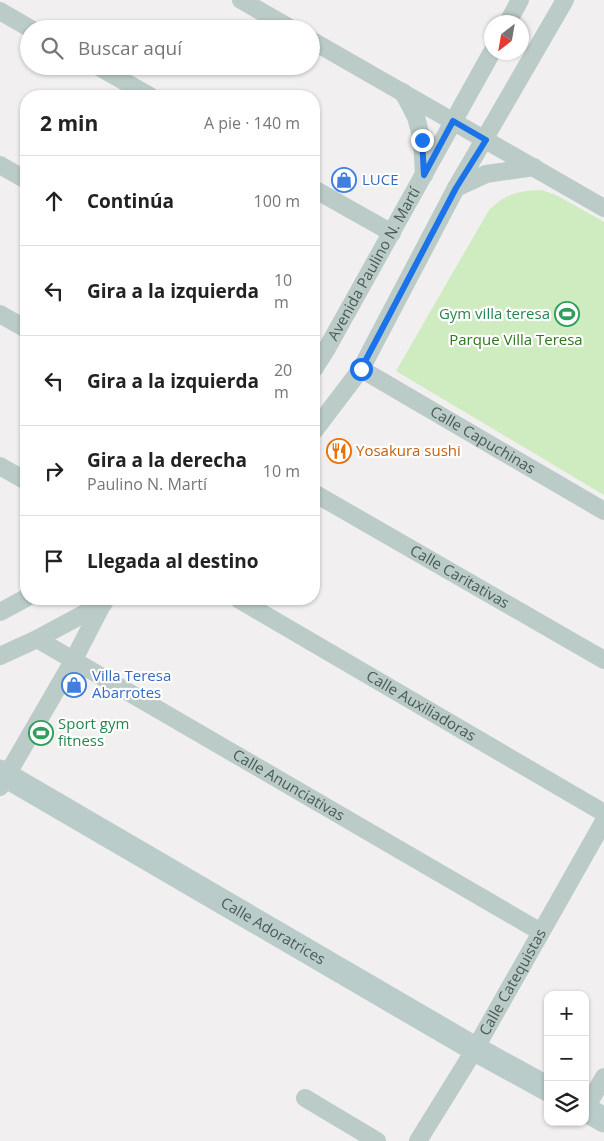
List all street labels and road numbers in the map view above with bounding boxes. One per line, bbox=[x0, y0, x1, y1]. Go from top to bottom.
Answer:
street label: Avenida Paulino N. Martí bbox=[322, 182, 424, 344]
street label: Calle Capuchinas bbox=[427, 401, 540, 478]
street label: Calle Caritativas bbox=[407, 540, 513, 612]
street label: Calle Auxiliadoras bbox=[363, 665, 480, 745]
street label: Calle Anunciativas bbox=[229, 744, 349, 825]
street label: Calle Adoratrices bbox=[217, 892, 329, 969]
street label: Calle Catequistas bbox=[474, 925, 550, 1039]

